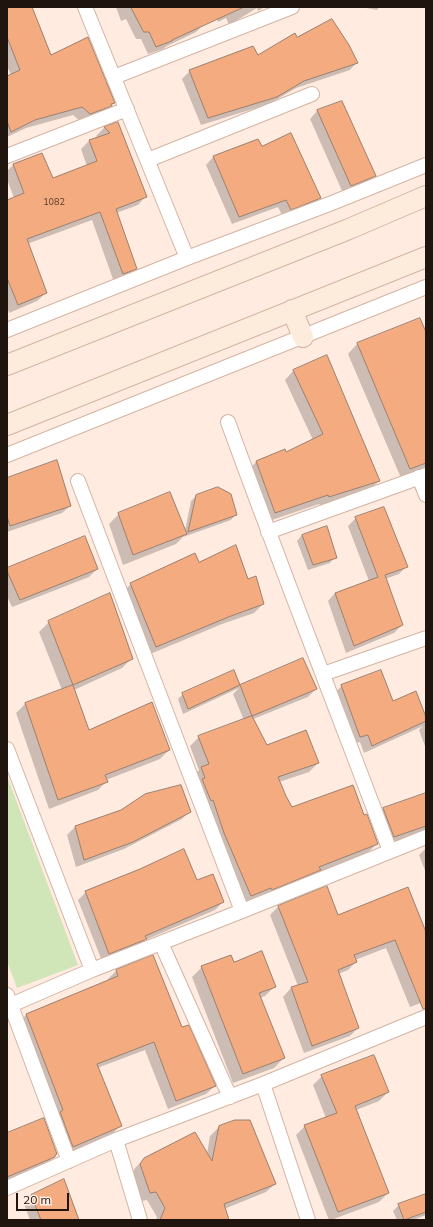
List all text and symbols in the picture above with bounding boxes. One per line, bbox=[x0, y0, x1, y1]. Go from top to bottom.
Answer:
house number: 1082 bbox=[43, 197, 65, 207]
scale bar bbox=[18, 1185, 71, 1211]
text: 20 m bbox=[23, 1192, 51, 1207]

